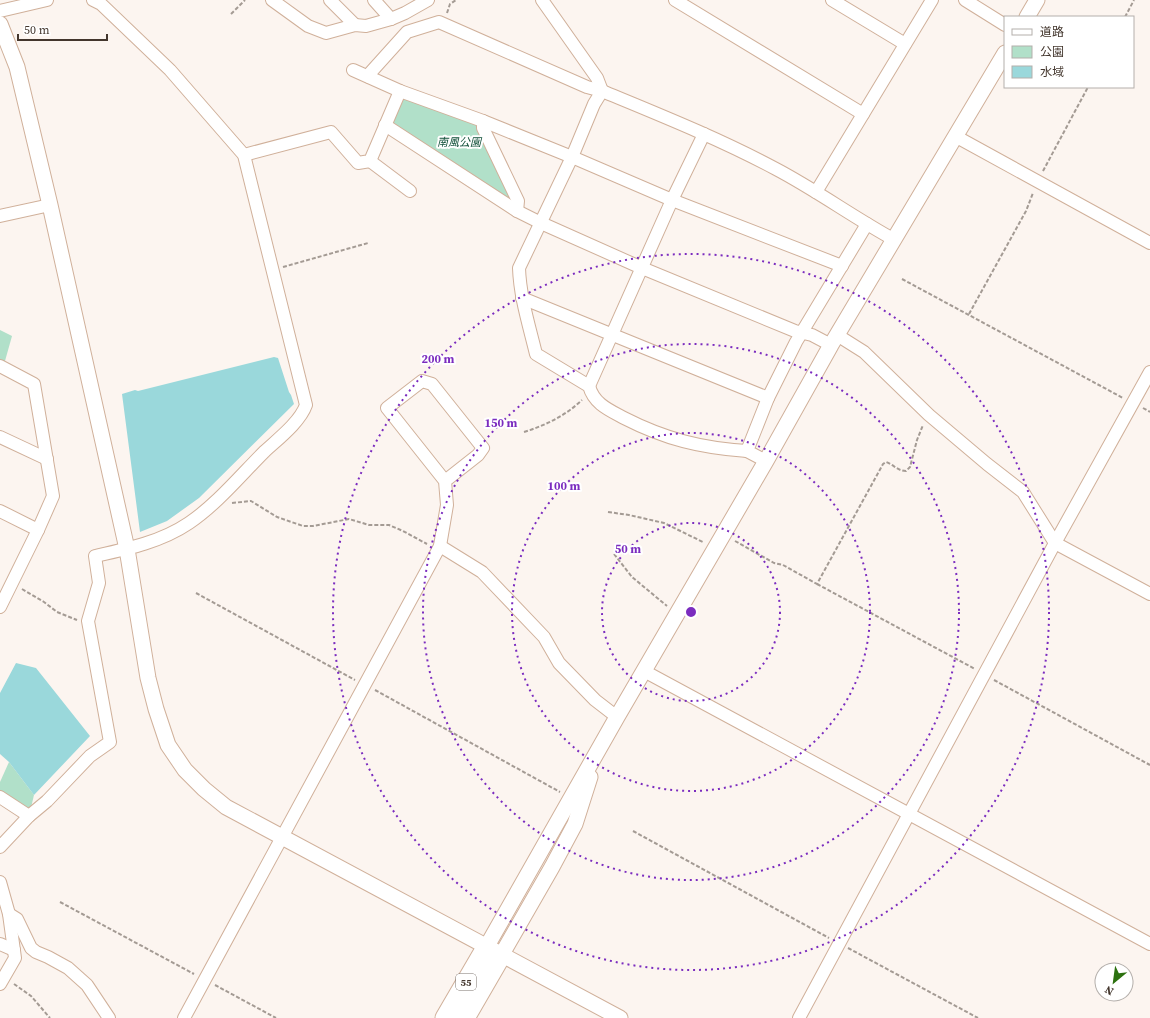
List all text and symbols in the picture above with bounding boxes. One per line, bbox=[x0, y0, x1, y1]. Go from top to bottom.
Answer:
scale bar bbox=[18, 16, 107, 42]
legend bbox=[1004, 16, 1134, 88]
text: 50 m bbox=[24, 22, 50, 38]
text: 道路 bbox=[1040, 24, 1064, 40]
text: 公園 bbox=[1040, 44, 1064, 60]
text: 水域 bbox=[1040, 64, 1064, 80]
park label: 南風公園 bbox=[437, 135, 483, 150]
text: 200 m bbox=[422, 351, 455, 367]
text: 150 m bbox=[485, 415, 518, 431]
text: 100 m bbox=[548, 478, 581, 494]
text: 50 m bbox=[615, 541, 641, 557]
centre of rings bbox=[684, 605, 698, 619]
north arrow bbox=[1094, 962, 1134, 1002]
road number: 55 bbox=[456, 974, 476, 990]
text: N bbox=[1102, 982, 1117, 999]

